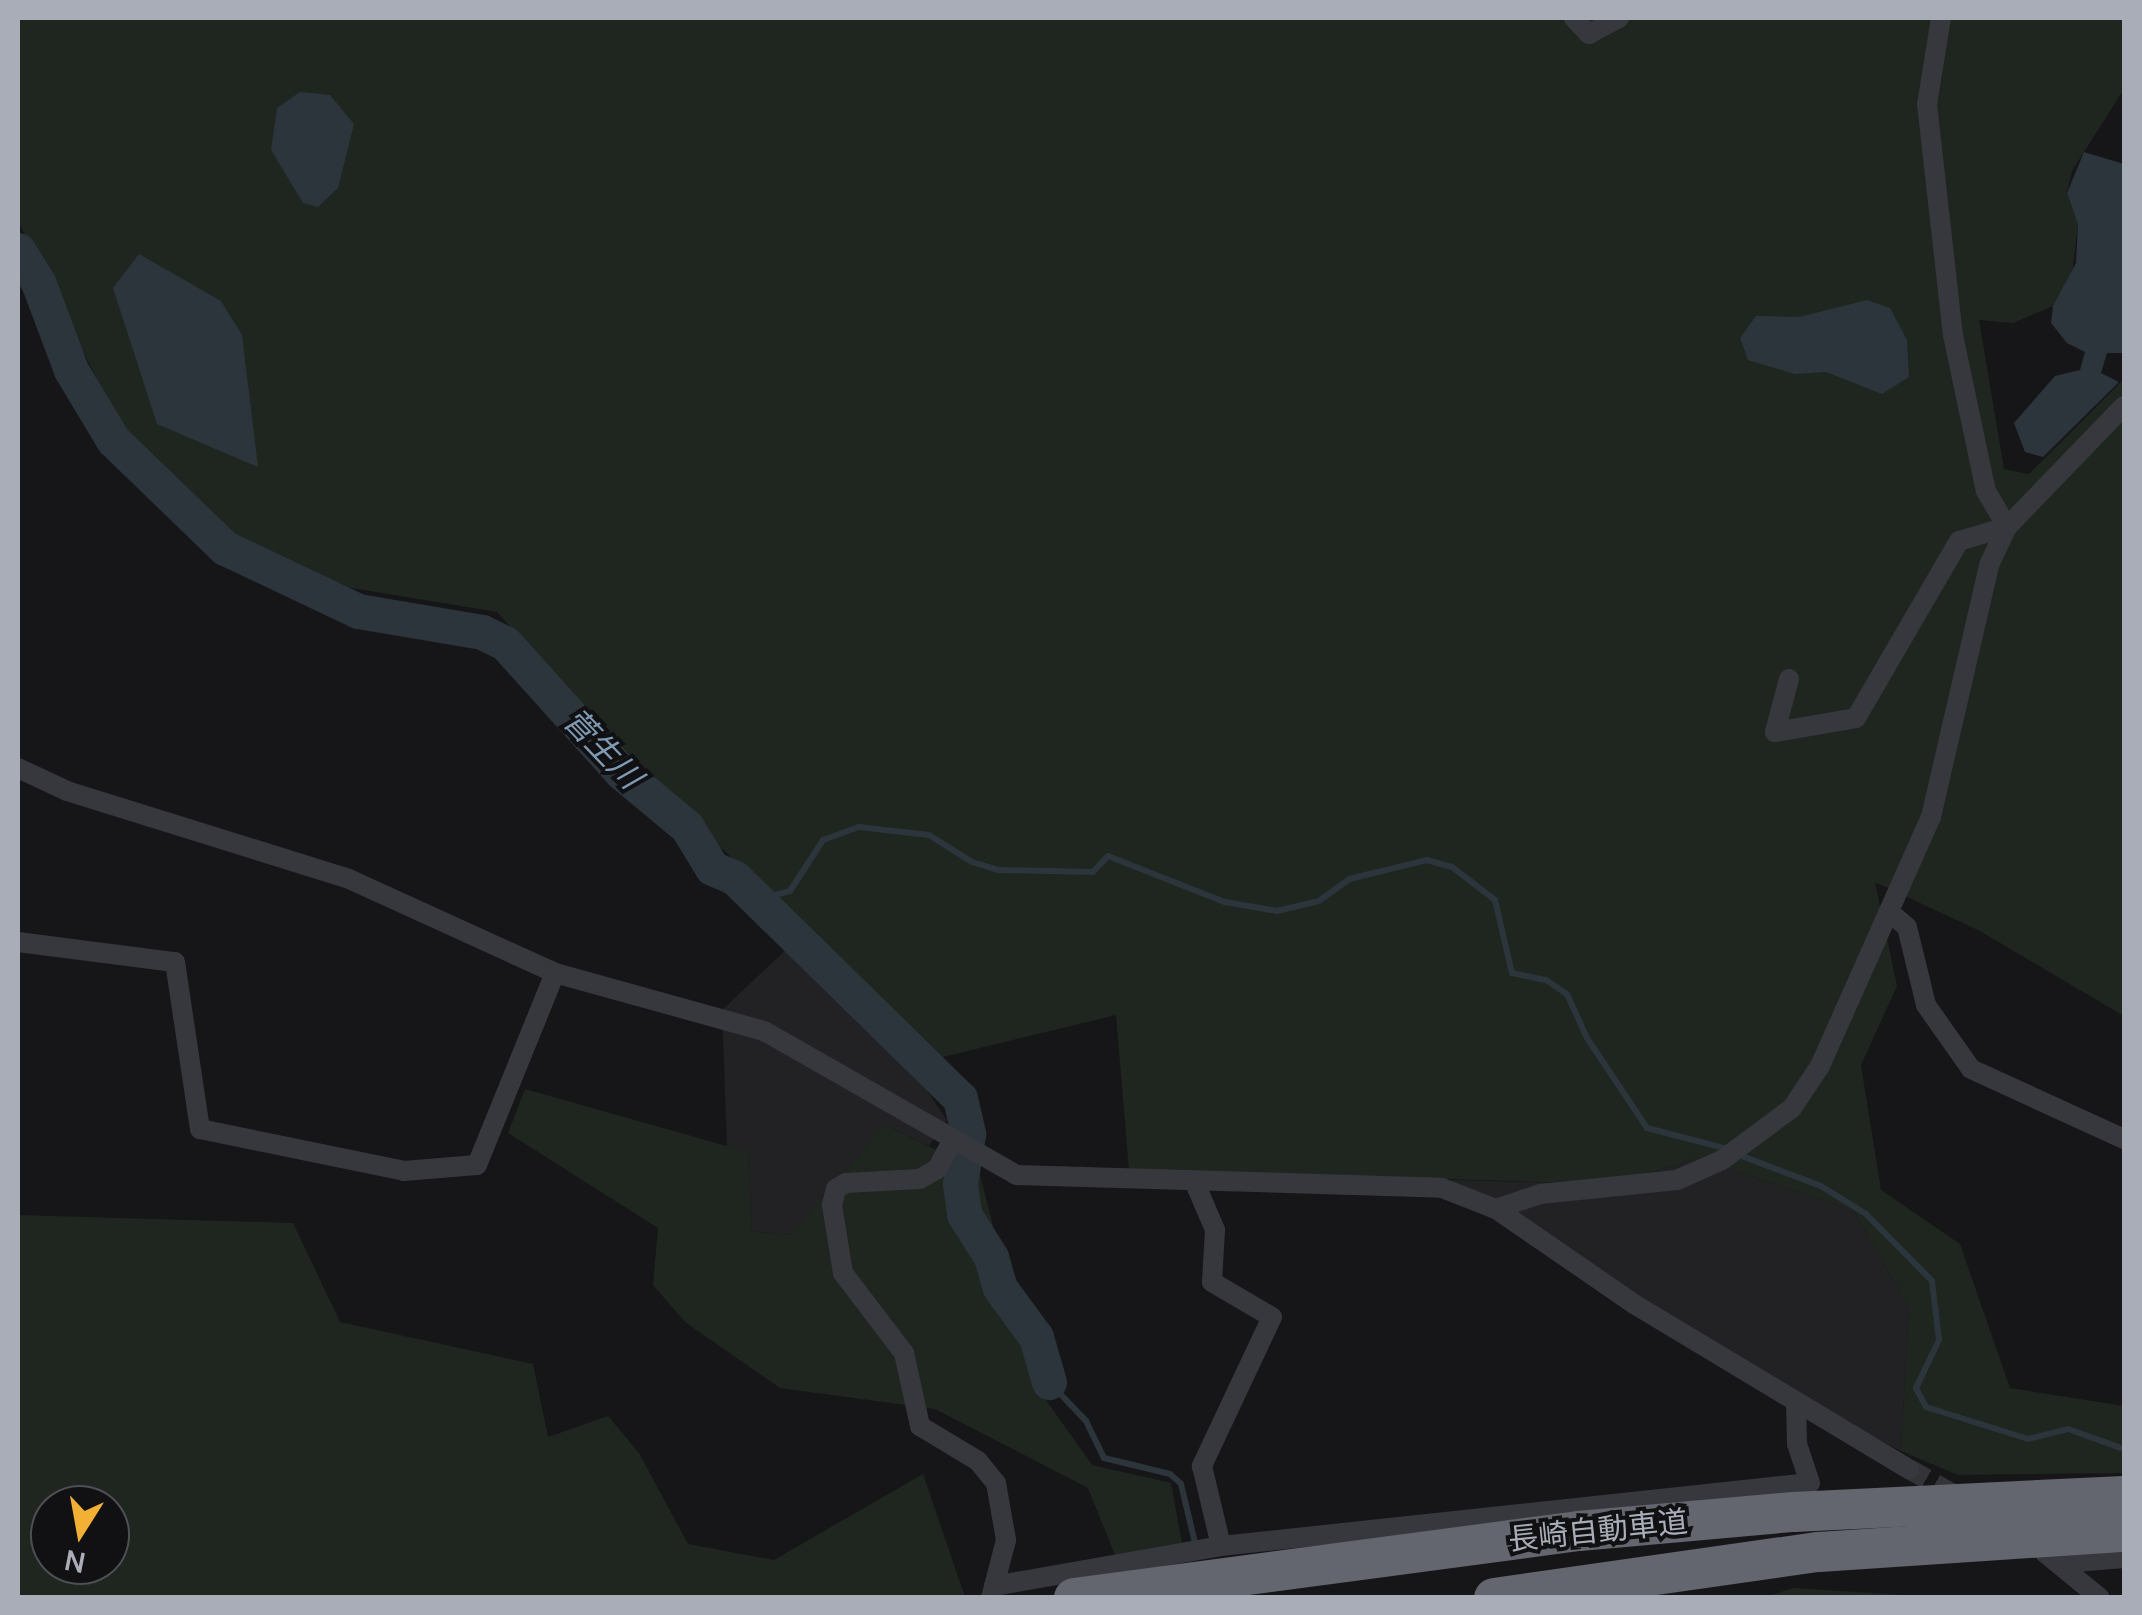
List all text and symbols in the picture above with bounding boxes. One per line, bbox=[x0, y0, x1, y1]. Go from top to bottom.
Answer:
water label: 菅生川 bbox=[556, 700, 650, 796]
north arrow bbox=[30, 1485, 130, 1585]
street label: 長崎自動車道 bbox=[1507, 1503, 1689, 1557]
text: N bbox=[61, 1542, 88, 1583]

